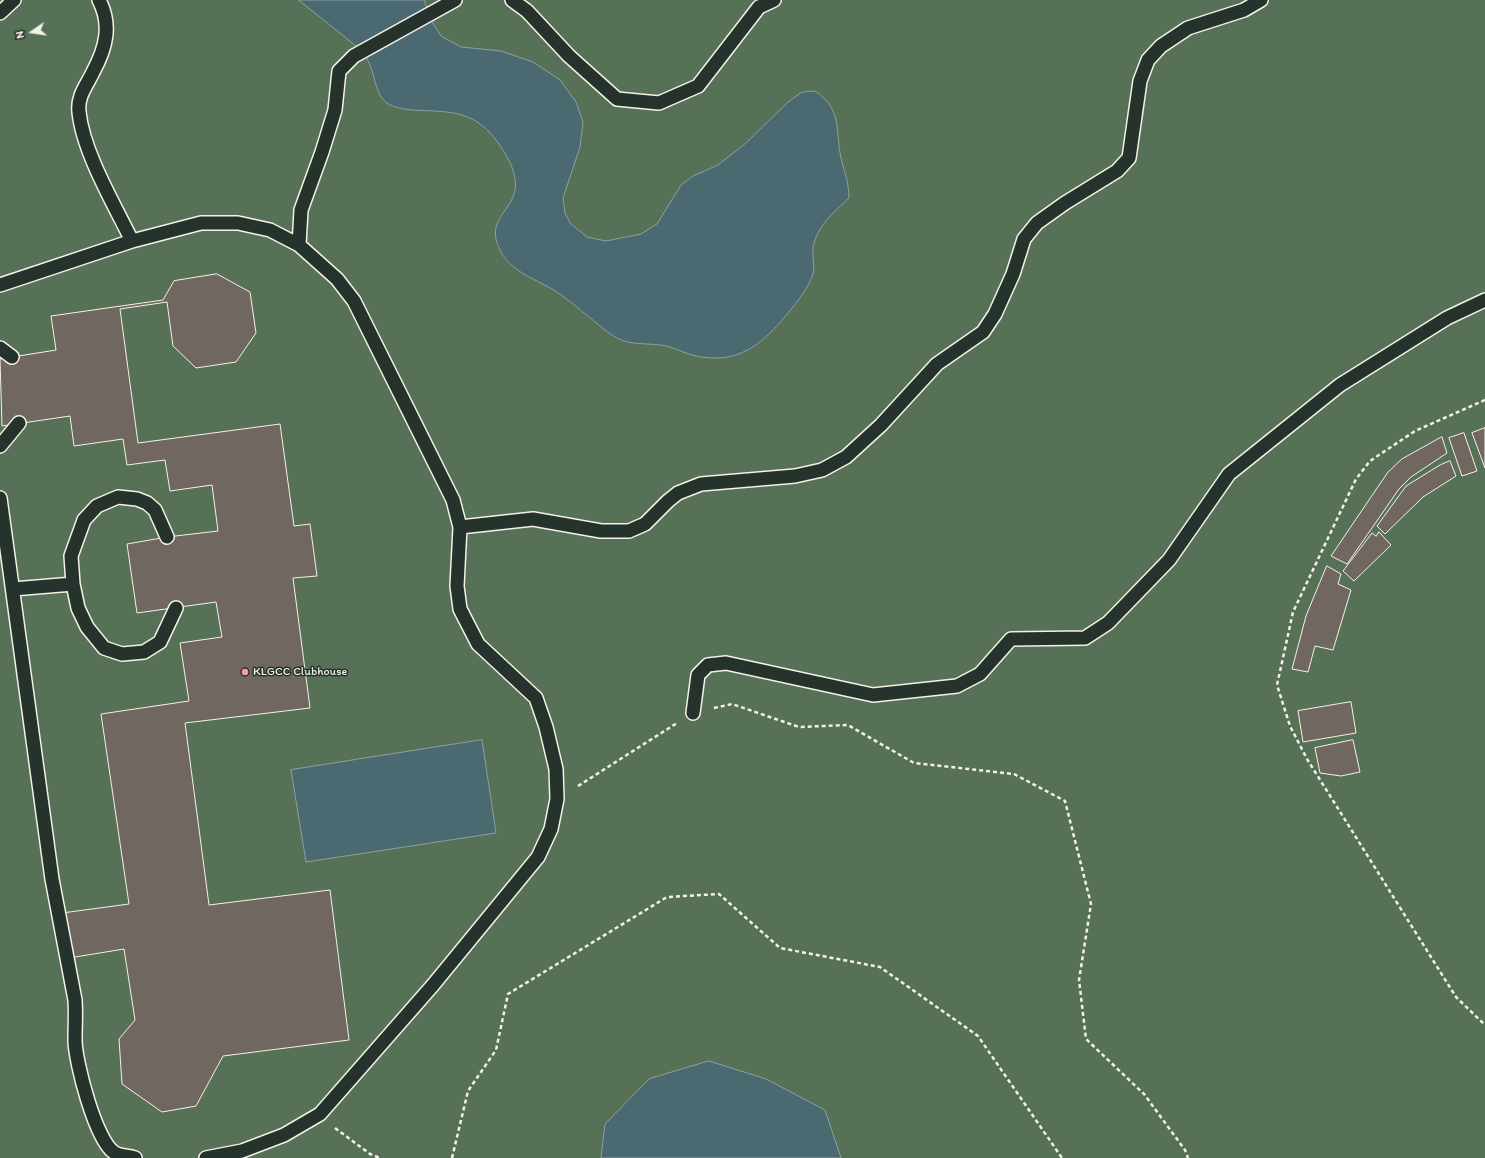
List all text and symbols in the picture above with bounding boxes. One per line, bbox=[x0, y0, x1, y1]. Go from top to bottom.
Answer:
north arrow bbox=[12, 12, 52, 52]
text: N bbox=[13, 30, 27, 40]
place label: KLGCC Clubhouse bbox=[253, 665, 347, 679]
marker: KLGCC Clubhouse bbox=[240, 667, 250, 677]

